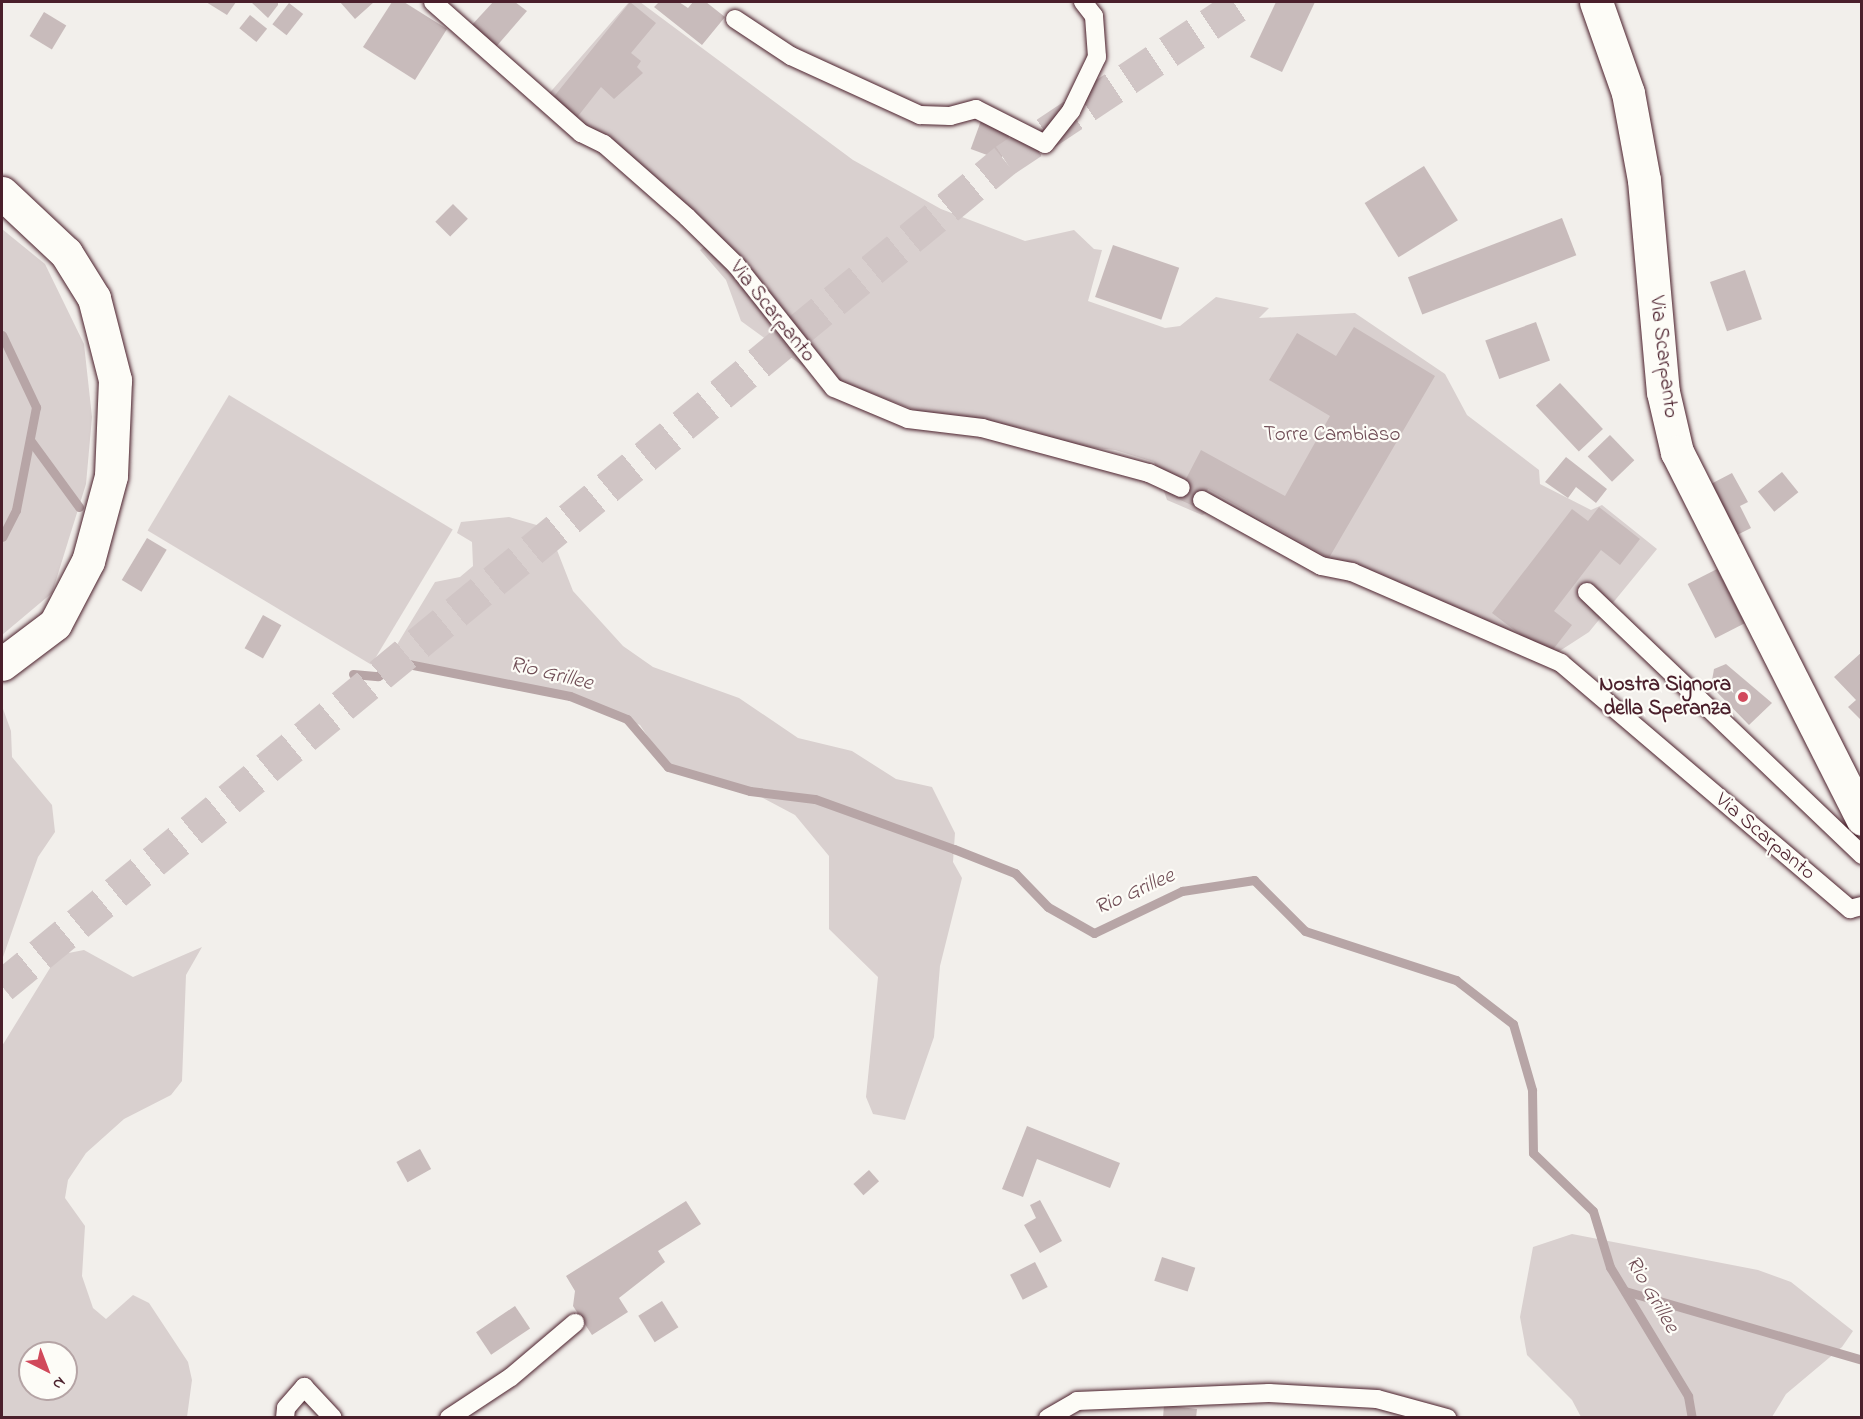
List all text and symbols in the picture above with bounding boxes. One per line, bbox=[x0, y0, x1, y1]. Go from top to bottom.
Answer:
street label: Via Scarpanto bbox=[723, 256, 821, 368]
street label: Via Scarpanto bbox=[1643, 294, 1683, 420]
park label: Torre Cambiaso bbox=[1264, 422, 1400, 448]
water label: Rio Grillee bbox=[507, 652, 595, 698]
place label: Nostra Signora della Speranza bbox=[1599, 672, 1731, 722]
marker: Nostra Signora della Speranza bbox=[1736, 690, 1750, 704]
street label: Via Scarpanto bbox=[1710, 788, 1820, 886]
water label: Rio Grillee bbox=[1091, 864, 1179, 922]
water label: Rio Grillee bbox=[1618, 1252, 1684, 1338]
north arrow bbox=[18, 1341, 78, 1401]
text: N bbox=[47, 1370, 71, 1395]

